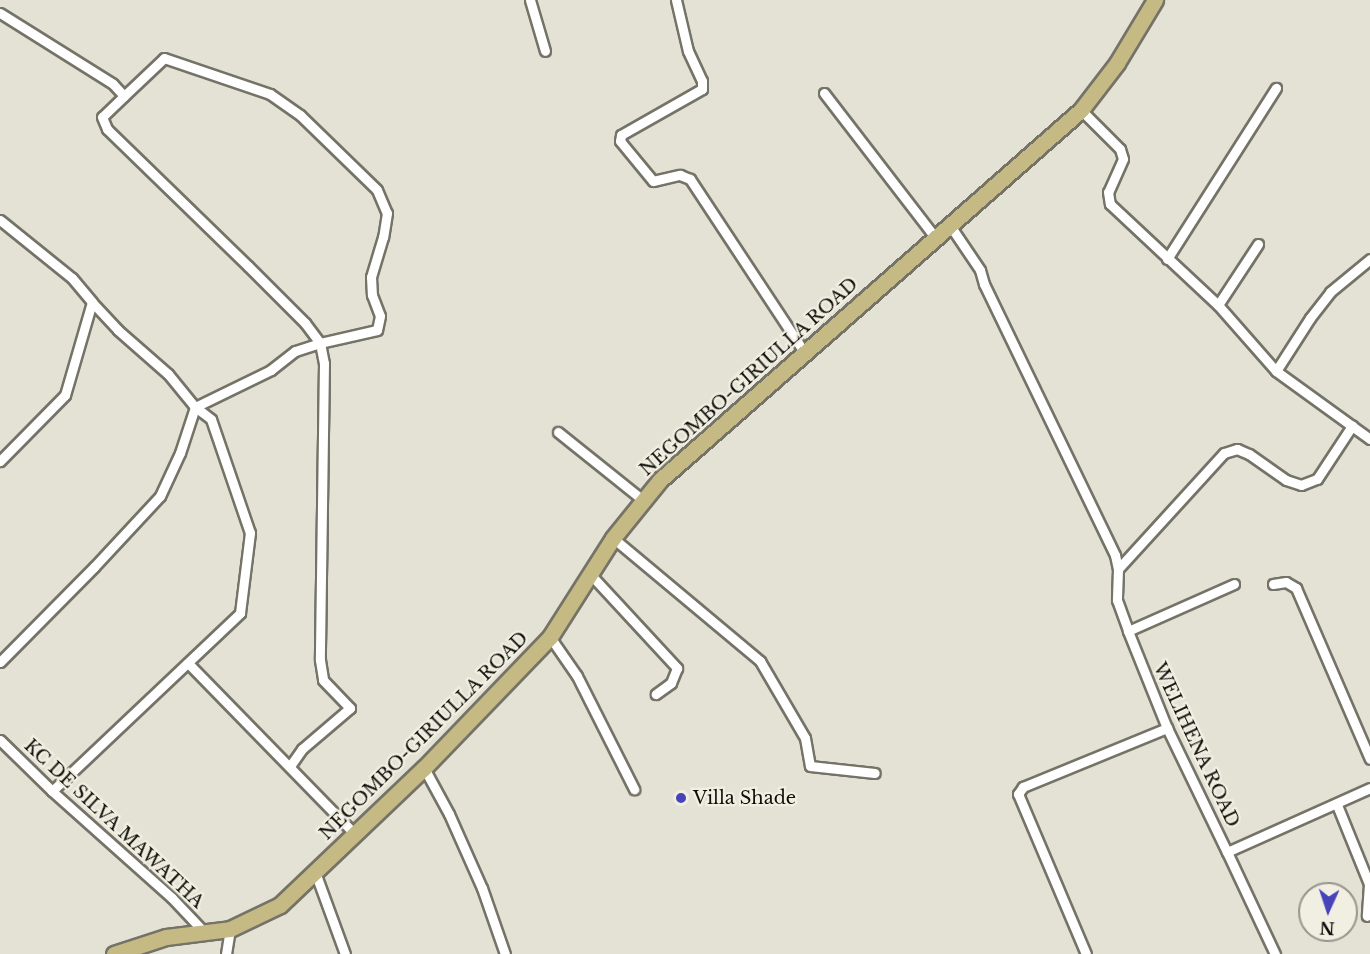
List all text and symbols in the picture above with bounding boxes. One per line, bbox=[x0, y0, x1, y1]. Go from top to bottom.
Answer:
street label: NEGOMBO-GIRIULLA ROAD bbox=[635, 273, 863, 481]
street label: NEGOMBO-GIRIULLA ROAD bbox=[315, 627, 533, 845]
street label: WELIHENA ROAD bbox=[1148, 659, 1244, 831]
street label: KC DE SILVA MAWATHA bbox=[19, 735, 209, 913]
place label: Villa Shade bbox=[693, 787, 796, 809]
marker: Villa Shade bbox=[674, 791, 688, 805]
north arrow bbox=[1298, 882, 1358, 942]
text: N bbox=[1319, 918, 1335, 938]

